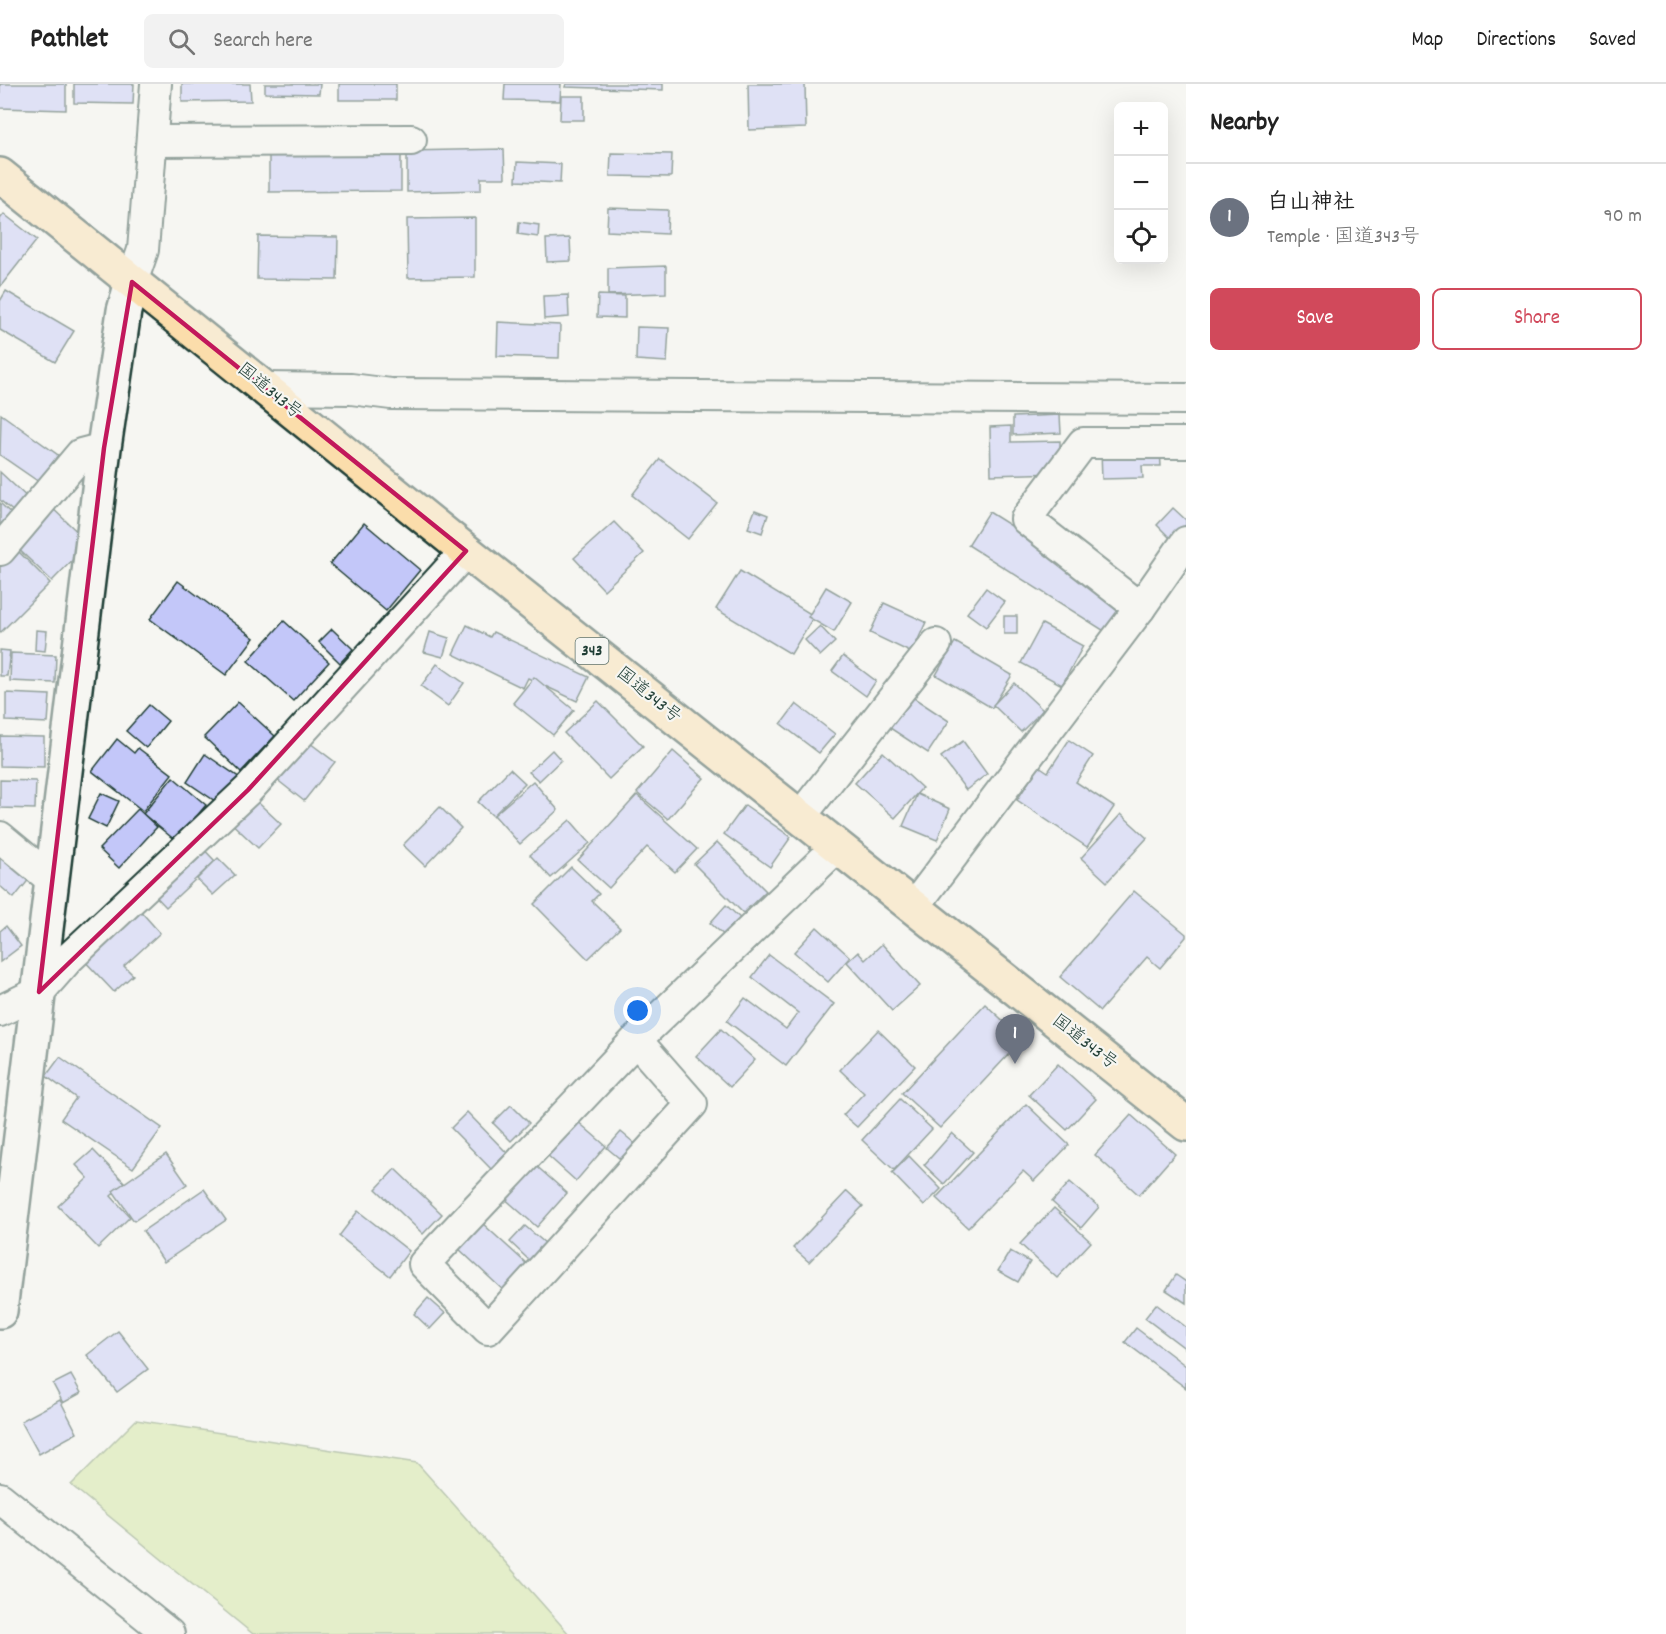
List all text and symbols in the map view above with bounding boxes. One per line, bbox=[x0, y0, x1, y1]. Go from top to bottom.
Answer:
search box bbox=[144, 14, 564, 68]
text: Pathlet bbox=[30, 21, 108, 61]
icon: search bbox=[165, 25, 198, 58]
text: Search here bbox=[213, 26, 313, 57]
text: Map bbox=[1412, 26, 1443, 56]
text: Directions bbox=[1476, 26, 1556, 56]
text: Saved bbox=[1589, 26, 1636, 56]
map controls bbox=[1114, 102, 1168, 264]
button: + bbox=[1114, 102, 1168, 156]
text: Nearby bbox=[1210, 105, 1278, 142]
button: − bbox=[1114, 156, 1168, 210]
text: 白山神社 bbox=[1267, 188, 1355, 219]
text: 1 bbox=[1227, 203, 1232, 231]
text: 90 m bbox=[1604, 203, 1642, 231]
button: locate bbox=[1114, 210, 1168, 264]
text: Temple · 国道343号 bbox=[1267, 224, 1420, 252]
button: Save bbox=[1210, 288, 1420, 350]
button: Share bbox=[1432, 288, 1642, 350]
street label: 国道343号 bbox=[231, 358, 307, 426]
road number: 343 bbox=[576, 638, 608, 664]
street label: 国道343号 bbox=[610, 662, 686, 730]
your location bbox=[623, 996, 652, 1025]
street label: 国道343号 bbox=[1046, 1009, 1122, 1077]
pin: 1 bbox=[996, 1014, 1034, 1064]

